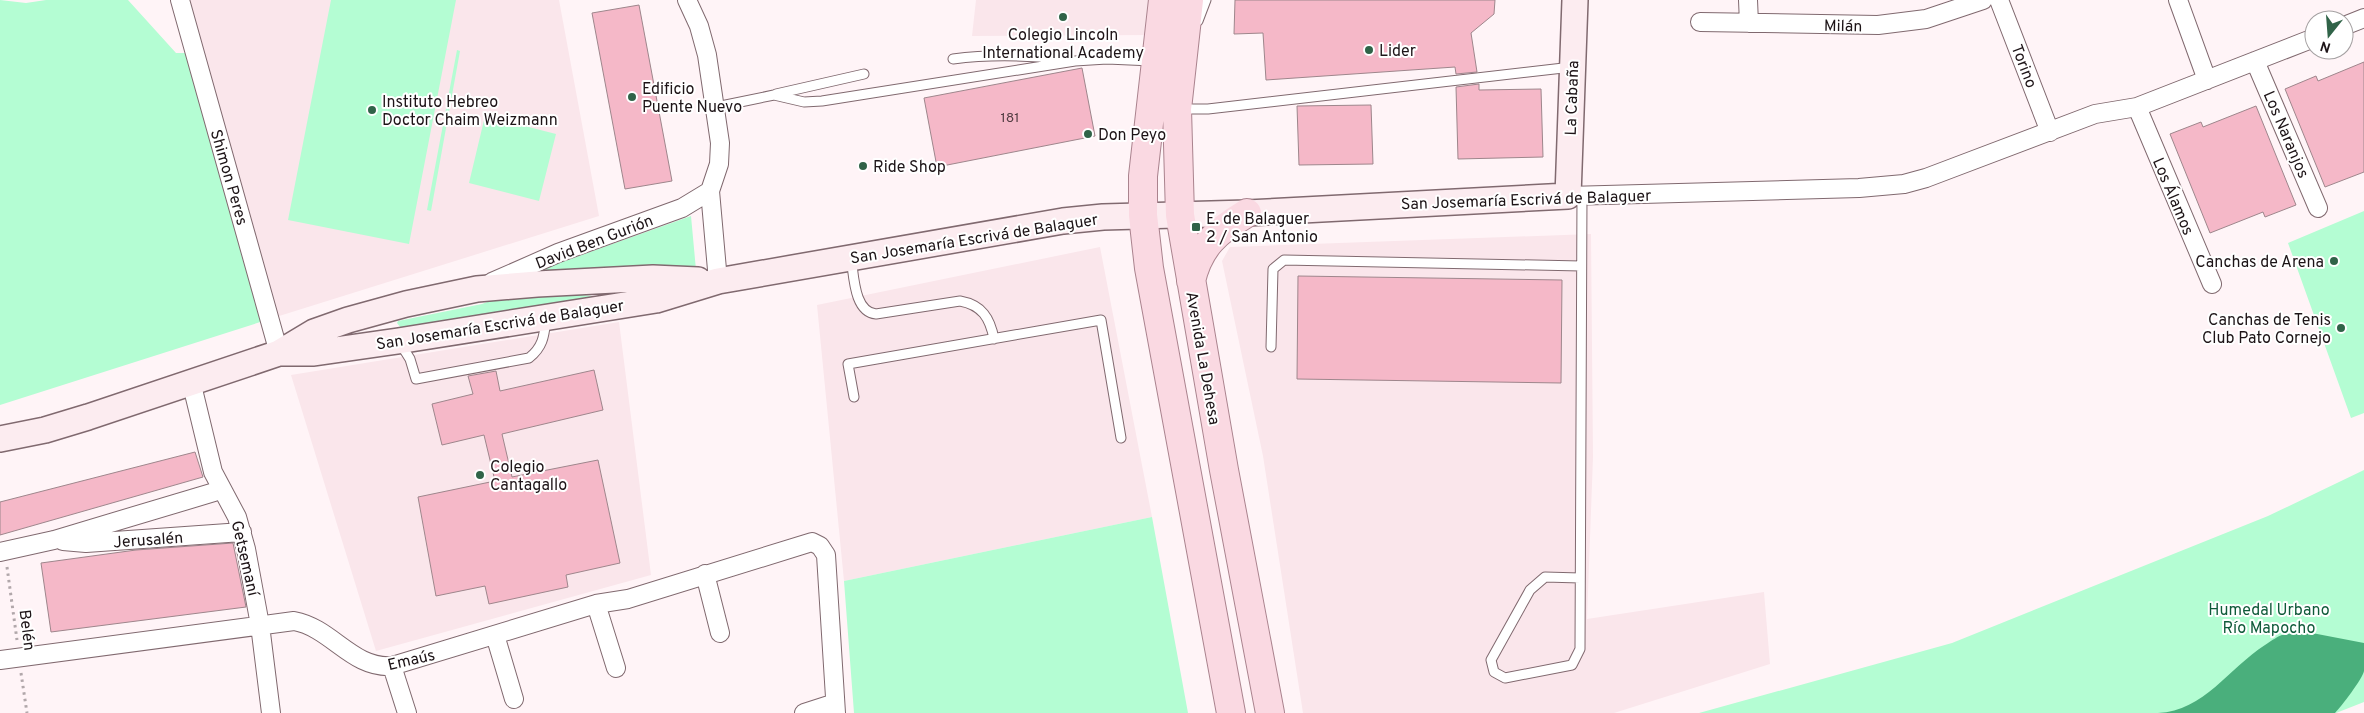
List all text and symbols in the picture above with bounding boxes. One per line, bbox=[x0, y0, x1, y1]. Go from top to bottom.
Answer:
north arrow bbox=[2304, 10, 2354, 60]
marker: Colegio Lincoln International Academy bbox=[1057, 11, 1069, 23]
street label: Milán bbox=[1824, 17, 1862, 37]
place label: Colegio Lincoln International Academy bbox=[982, 26, 1144, 64]
text: N bbox=[2318, 36, 2333, 56]
place label: Lider bbox=[1379, 42, 1416, 62]
street label: Torino bbox=[2006, 42, 2041, 91]
marker: Lider bbox=[1363, 44, 1375, 56]
street label: La Cabaña bbox=[1562, 60, 1584, 136]
place label: Edificio Puente Nuevo bbox=[642, 80, 742, 118]
street label: Los Naranjos bbox=[2258, 88, 2312, 181]
marker: Edificio Puente Nuevo bbox=[626, 91, 638, 103]
place label: Instituto Hebreo Doctor Chaim Weizmann bbox=[382, 93, 558, 131]
marker: Instituto Hebreo Doctor Chaim Weizmann bbox=[366, 104, 378, 116]
house number: 181 bbox=[1001, 110, 1019, 127]
place label: Don Peyo bbox=[1098, 126, 1166, 146]
street label: Shimon Peres bbox=[205, 127, 251, 228]
marker: Don Peyo bbox=[1082, 128, 1094, 140]
street label: Los Álamos bbox=[2147, 154, 2199, 238]
place label: Ride Shop bbox=[873, 158, 946, 178]
marker: Ride Shop bbox=[857, 160, 869, 172]
street label: San Josemaría Escrivá de Balaguer bbox=[1400, 187, 1652, 215]
street label: San Josemaría Escrivá de Balaguer bbox=[849, 210, 1100, 269]
place label: E. de Balaguer 2 / San Antonio bbox=[1206, 210, 1318, 248]
street label: David Ben Gurión bbox=[533, 211, 656, 275]
marker: E. de Balaguer 2 / San Antonio bbox=[1190, 221, 1202, 233]
place label: Canchas de Arena bbox=[2195, 253, 2324, 273]
marker: Canchas de Arena bbox=[2328, 255, 2340, 267]
street label: Avenida La Dehesa bbox=[1180, 290, 1224, 427]
street label: San Josemaría Escrivá de Balaguer bbox=[375, 296, 626, 355]
place label: Canchas de Tenis Club Pato Cornejo bbox=[2202, 311, 2331, 349]
marker: Canchas de Tenis Club Pato Cornejo bbox=[2335, 322, 2347, 334]
place label: Colegio Cantagallo bbox=[490, 458, 567, 496]
marker: Colegio Cantagallo bbox=[474, 469, 486, 481]
street label: Getsemaní bbox=[226, 519, 263, 600]
street label: Jerusalén bbox=[112, 529, 184, 553]
park label: Humedal Urbano Río Mapocho bbox=[2208, 601, 2330, 639]
street label: Belén bbox=[14, 609, 38, 652]
street label: Emaús bbox=[386, 646, 437, 676]

